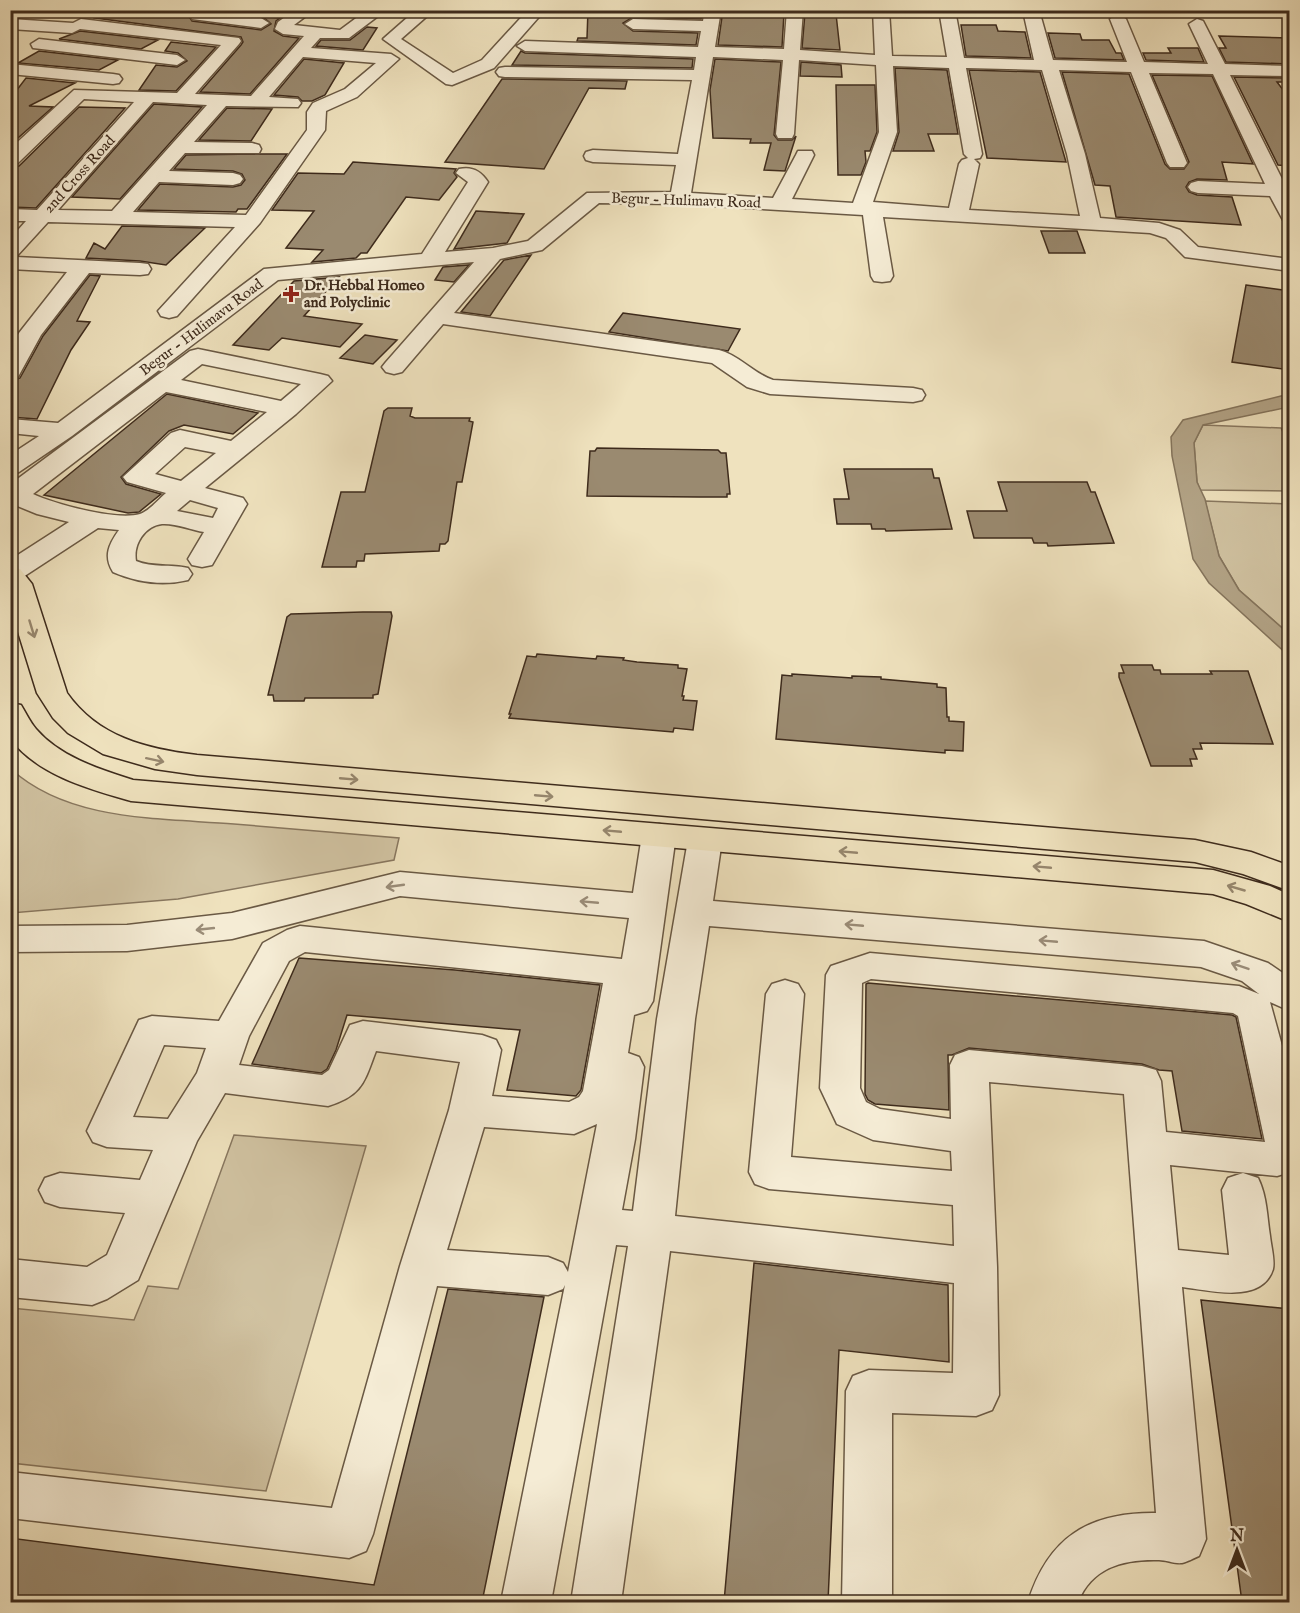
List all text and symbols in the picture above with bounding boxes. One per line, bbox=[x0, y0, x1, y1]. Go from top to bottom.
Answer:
street label: 2nd Cross Road bbox=[39, 131, 120, 217]
street label: Begur - Hulimavu Road bbox=[611, 188, 762, 213]
street label: Begur - Hulimavu Road bbox=[136, 274, 268, 380]
place label: Dr. Hebbal Homeo and Polyclinic bbox=[304, 276, 425, 312]
marker: Dr. Hebbal Homeo and Polyclinic bbox=[282, 285, 300, 303]
one-way arrow bbox=[27, 619, 38, 638]
one-way arrow bbox=[146, 754, 165, 766]
one-way arrow bbox=[339, 774, 359, 785]
one-way arrow bbox=[533, 791, 553, 802]
one-way arrow bbox=[602, 825, 622, 836]
one-way arrow bbox=[838, 846, 858, 857]
one-way arrow bbox=[1033, 861, 1052, 872]
one-way arrow bbox=[386, 881, 405, 892]
one-way arrow bbox=[1227, 882, 1246, 893]
one-way arrow bbox=[580, 896, 599, 907]
one-way arrow bbox=[844, 919, 864, 930]
one-way arrow bbox=[196, 924, 216, 935]
one-way arrow bbox=[1038, 935, 1058, 946]
one-way arrow bbox=[1231, 960, 1250, 971]
north arrow bbox=[1207, 1520, 1267, 1580]
text: N bbox=[1229, 1527, 1244, 1547]

